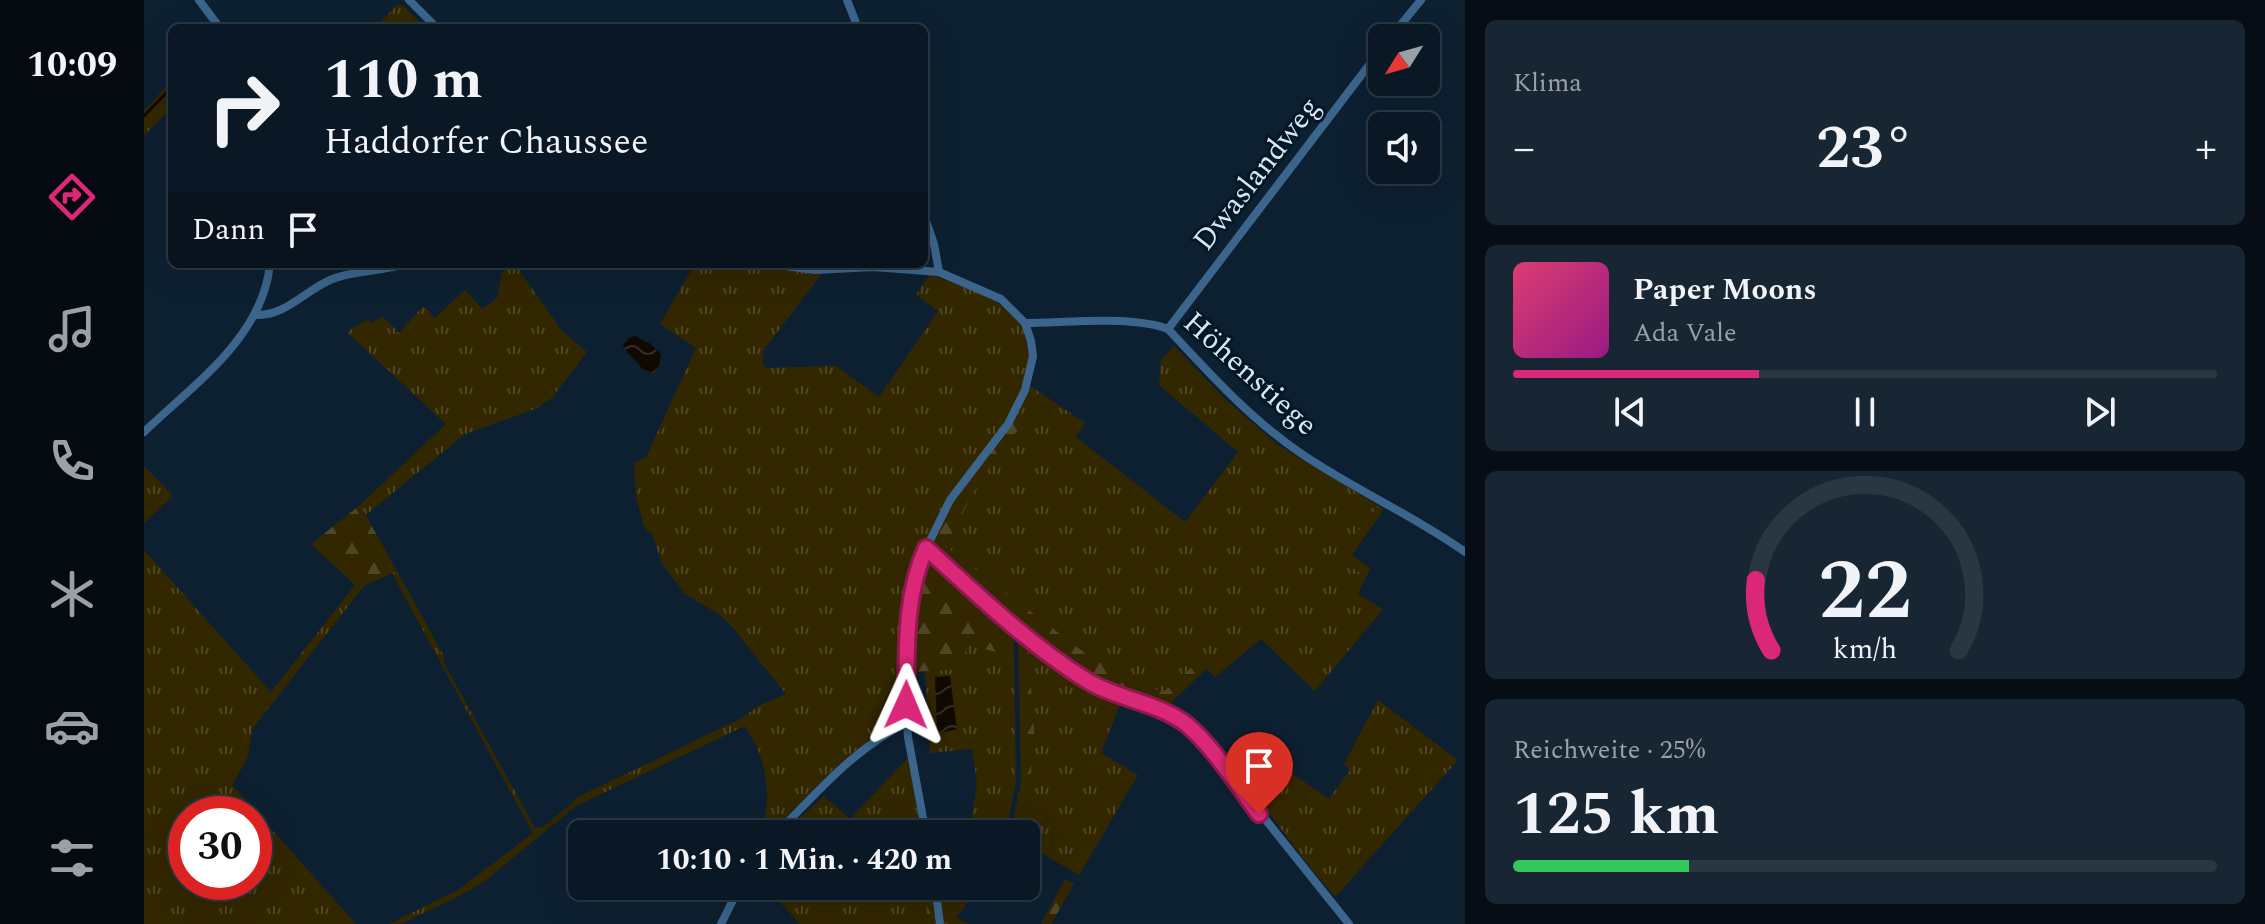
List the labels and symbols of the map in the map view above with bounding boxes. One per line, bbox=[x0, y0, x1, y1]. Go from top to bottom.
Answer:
north arrow bbox=[1368, 24, 1440, 96]
street label: Dwaslandweg bbox=[1182, 87, 1332, 261]
street label: Höhenstiege bbox=[1172, 301, 1328, 447]
position arrow bbox=[864, 663, 948, 747]
pin bbox=[1225, 732, 1293, 814]
speed limit sign: 30 bbox=[168, 796, 272, 900]

